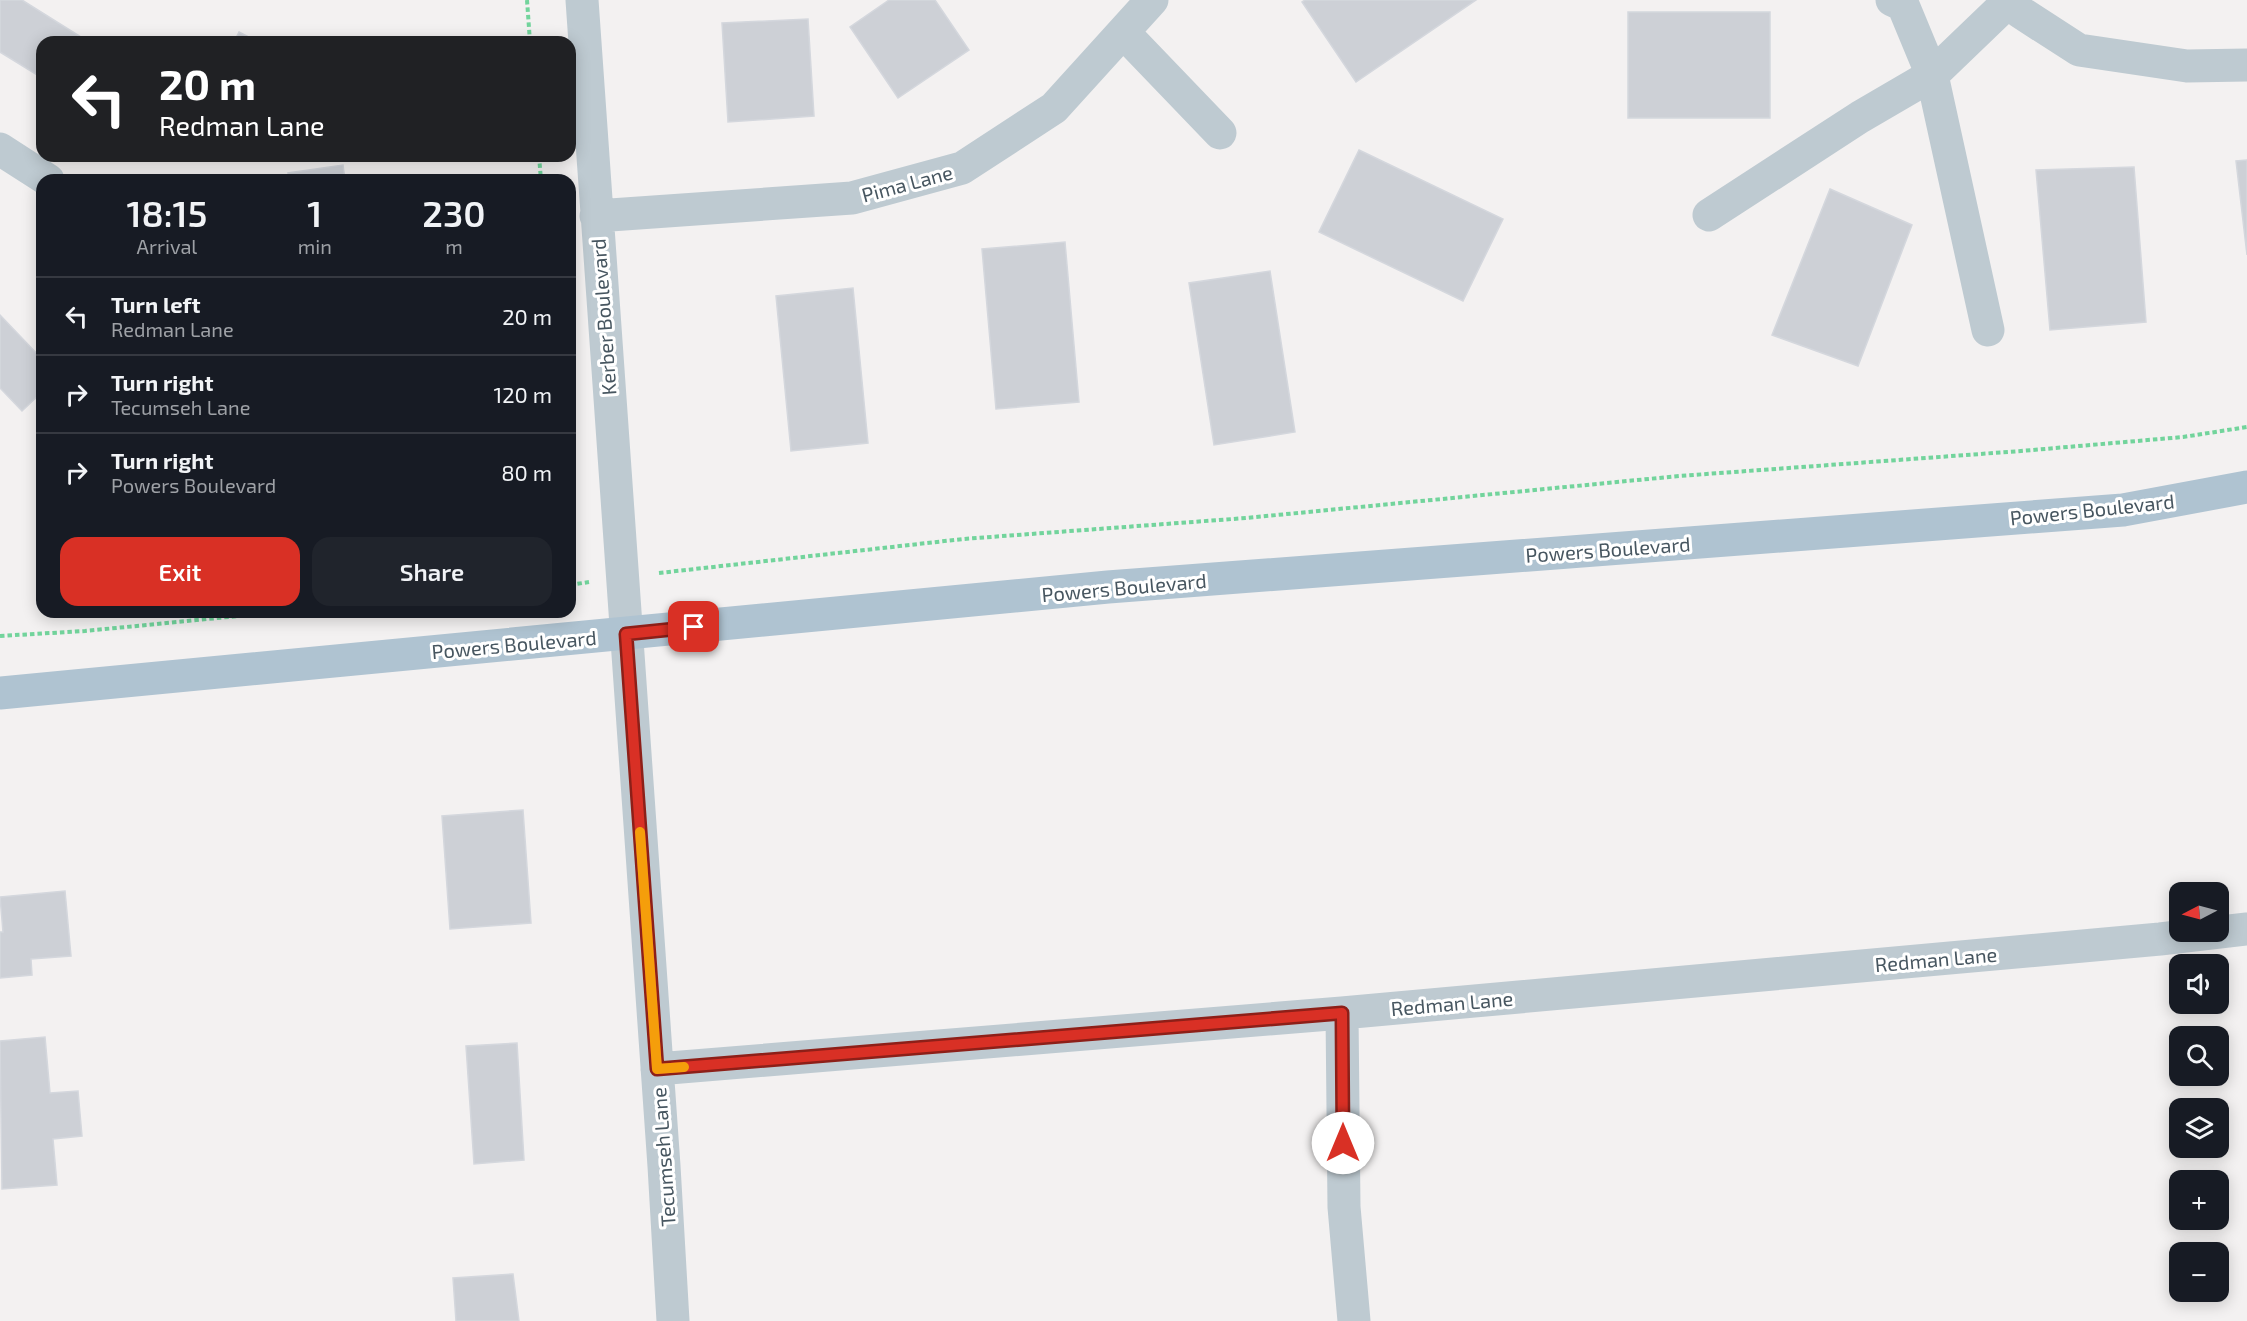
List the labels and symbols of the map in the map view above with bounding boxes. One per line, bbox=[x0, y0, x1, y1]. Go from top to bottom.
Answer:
street label: Pima Lane bbox=[859, 159, 955, 207]
street label: Kerber Boulevard bbox=[586, 238, 620, 396]
street label: Powers Boulevard bbox=[2009, 488, 2175, 530]
street label: Powers Boulevard bbox=[1525, 531, 1691, 567]
street label: Powers Boulevard bbox=[1041, 568, 1207, 606]
pin bbox=[668, 601, 719, 652]
street label: Powers Boulevard bbox=[431, 625, 597, 663]
north arrow bbox=[2169, 882, 2229, 942]
street label: Redman Lane bbox=[1874, 942, 1998, 976]
street label: Redman Lane bbox=[1390, 986, 1514, 1020]
street label: Tecumseh Lane bbox=[646, 1087, 680, 1227]
position arrow bbox=[1311, 1111, 1375, 1175]

